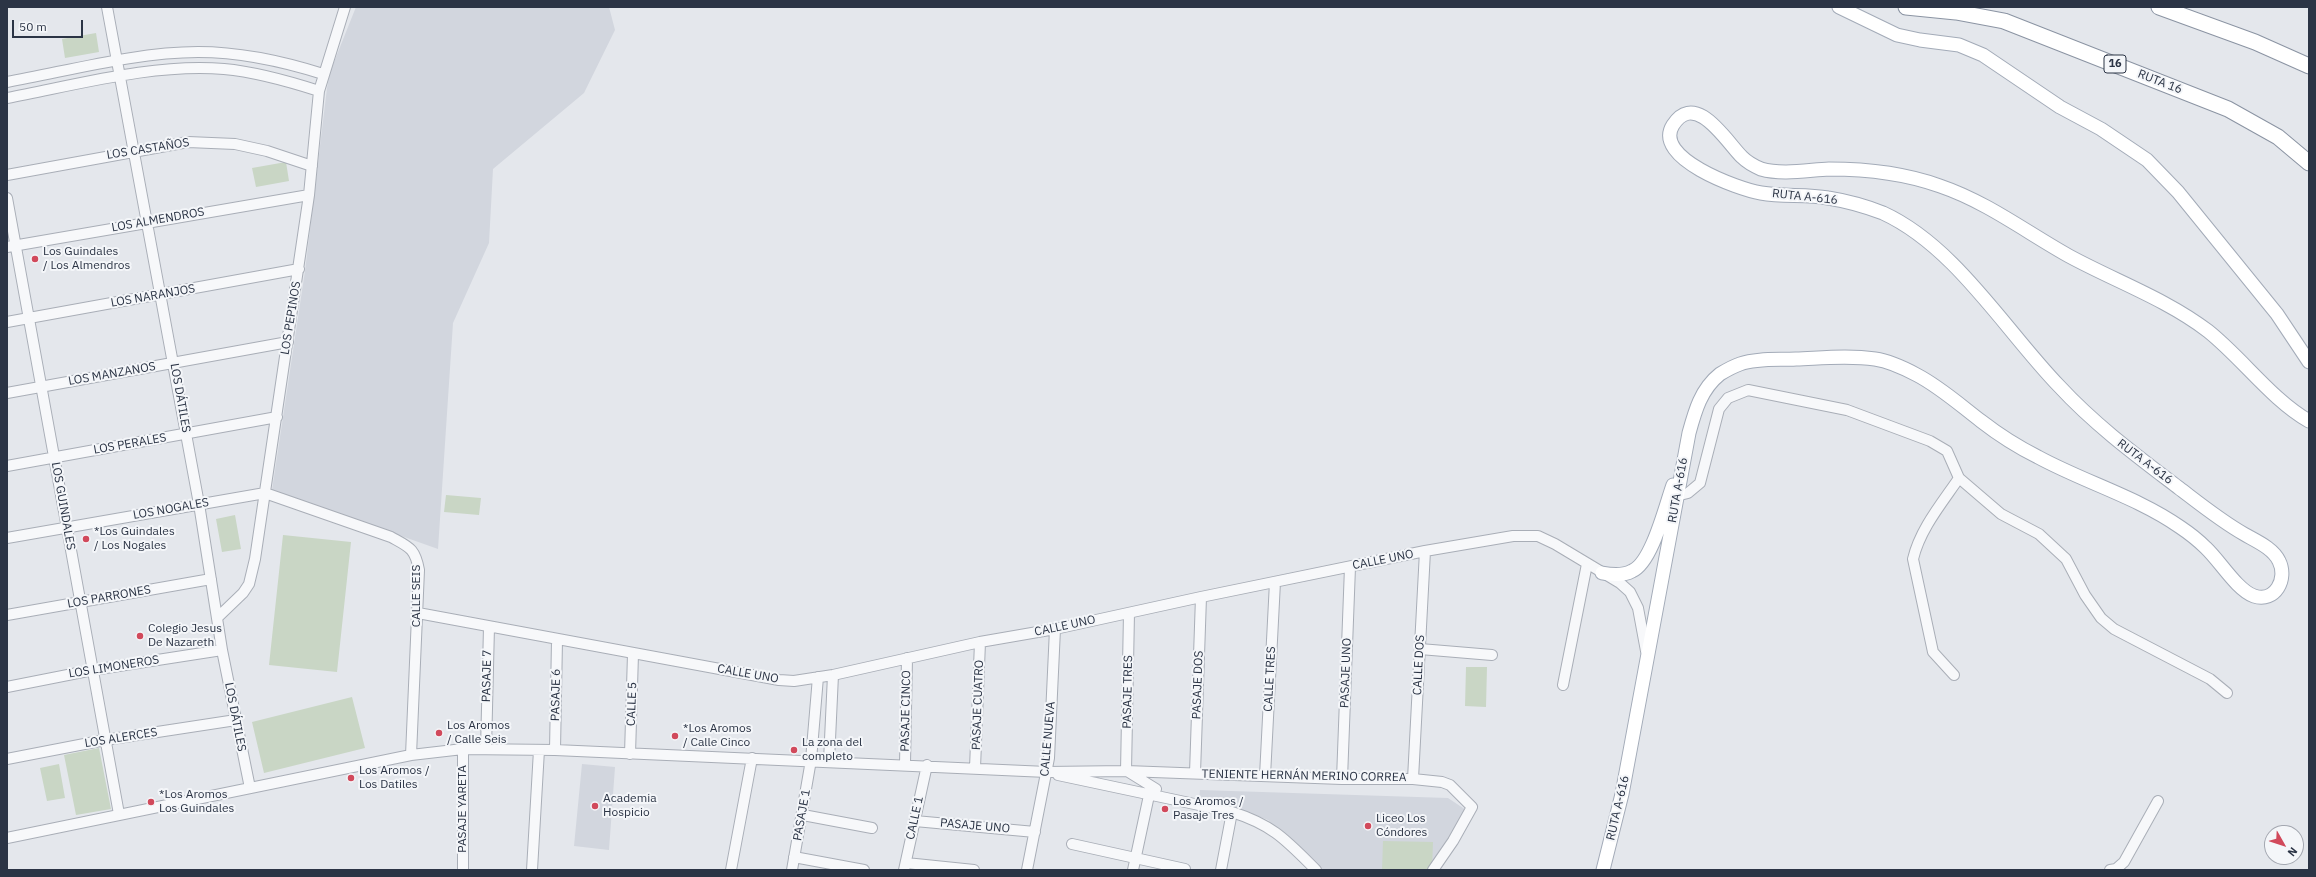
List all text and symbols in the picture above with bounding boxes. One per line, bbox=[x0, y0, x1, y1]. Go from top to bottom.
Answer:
scale bar bbox=[14, 12, 85, 38]
text: 50 m bbox=[19, 19, 47, 34]
road number: 16 bbox=[2104, 55, 2126, 73]
street label: RUTA 16 bbox=[2136, 67, 2184, 97]
street label: LOS CASTAÑOS bbox=[106, 135, 190, 163]
street label: RUTA A-616 bbox=[1771, 186, 1839, 208]
street label: LOS ALMENDROS bbox=[110, 205, 206, 235]
place label: Los Guindales / Los Almendros bbox=[43, 245, 130, 273]
marker: Los Guindales / Los Almendros bbox=[30, 254, 40, 264]
street label: LOS PEPINOS bbox=[278, 280, 304, 356]
street label: LOS NARANJOS bbox=[110, 281, 196, 311]
street label: LOS MANZANOS bbox=[67, 359, 157, 389]
street label: LOS DÁTILES bbox=[167, 362, 193, 434]
street label: LOS PERALES bbox=[93, 431, 167, 457]
street label: RUTA A-616 bbox=[2114, 436, 2176, 488]
street label: RUTA A-616 bbox=[1665, 456, 1691, 524]
street label: LOS GUINDALES bbox=[48, 461, 78, 551]
street label: LOS NOGALES bbox=[132, 495, 210, 523]
place label: *Los Guindales / Los Nogales bbox=[94, 525, 175, 553]
marker: *Los Guindales / Los Nogales bbox=[81, 534, 91, 544]
street label: CALLE UNO bbox=[1351, 547, 1415, 573]
street label: CALLE SEIS bbox=[410, 565, 424, 627]
street label: LOS PARRONES bbox=[66, 583, 152, 611]
street label: CALLE UNO bbox=[1033, 613, 1097, 639]
place label: Colegio Jesus De Nazareth bbox=[148, 622, 222, 650]
marker: Colegio Jesus De Nazareth bbox=[135, 631, 145, 641]
street label: CALLE DOS bbox=[1410, 634, 1428, 696]
street label: PASAJE UNO bbox=[1338, 638, 1354, 708]
street label: CALLE TRES bbox=[1261, 646, 1279, 712]
street label: PASAJE 7 bbox=[479, 650, 495, 702]
street label: PASAJE DOS bbox=[1190, 650, 1206, 720]
street label: LOS LIMONEROS bbox=[68, 653, 160, 681]
street label: PASAJE TRES bbox=[1120, 655, 1136, 729]
street label: PASAJE CUATRO bbox=[969, 660, 987, 750]
street label: CALLE UNO bbox=[716, 662, 780, 686]
street label: PASAJE 6 bbox=[548, 669, 564, 721]
street label: PASAJE CINCO bbox=[898, 670, 914, 752]
street label: LOS DÁTILES bbox=[221, 681, 249, 753]
street label: CALLE 5 bbox=[624, 682, 640, 726]
street label: CALLE NUEVA bbox=[1038, 701, 1058, 777]
place label: Los Aromos / Calle Seis bbox=[447, 719, 510, 747]
place label: *Los Aromos / Calle Cinco bbox=[683, 722, 751, 750]
street label: LOS ALERCES bbox=[84, 725, 158, 751]
marker: Los Aromos / Calle Seis bbox=[434, 728, 444, 738]
marker: *Los Aromos / Calle Cinco bbox=[670, 731, 680, 741]
place label: La zona del completo bbox=[802, 736, 862, 764]
marker: La zona del completo bbox=[789, 745, 799, 755]
place label: Los Aromos / Los Datiles bbox=[359, 764, 430, 792]
street label: PASAJE YARETA bbox=[456, 765, 470, 853]
street label: TENIENTE HERNÁN MERINO CORREA bbox=[1201, 767, 1407, 785]
marker: Los Aromos / Los Datiles bbox=[346, 773, 356, 783]
street label: RUTA A-616 bbox=[1604, 774, 1632, 842]
place label: *Los Aromos Los Guindales bbox=[159, 788, 234, 816]
street label: PASAJE 1 bbox=[790, 788, 814, 842]
place label: Academia Hospicio bbox=[603, 792, 657, 820]
street label: CALLE 1 bbox=[903, 795, 927, 841]
place label: Los Aromos / Pasaje Tres bbox=[1173, 795, 1244, 823]
marker: *Los Aromos Los Guindales bbox=[146, 797, 156, 807]
marker: Academia Hospicio bbox=[590, 801, 600, 811]
marker: Los Aromos / Pasaje Tres bbox=[1160, 804, 1170, 814]
place label: Liceo Los Cóndores bbox=[1376, 812, 1427, 840]
street label: PASAJE UNO bbox=[939, 816, 1011, 836]
marker: Liceo Los Cóndores bbox=[1363, 821, 1373, 831]
north arrow bbox=[2264, 825, 2304, 865]
text: N bbox=[2285, 844, 2300, 859]

